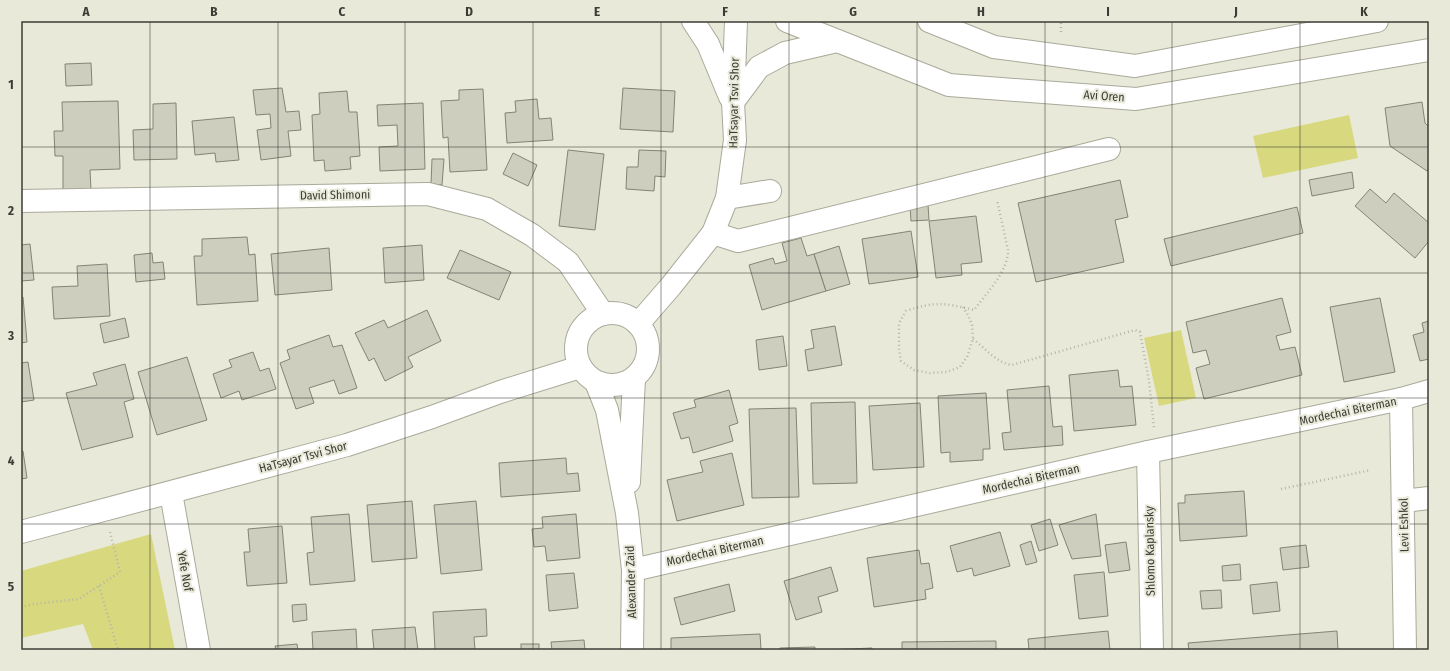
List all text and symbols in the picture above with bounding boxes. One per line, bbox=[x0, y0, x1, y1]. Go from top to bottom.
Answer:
text: A bbox=[81, 4, 90, 19]
text: B bbox=[210, 4, 218, 19]
text: C bbox=[339, 4, 346, 19]
text: D bbox=[465, 4, 473, 19]
text: E bbox=[594, 4, 600, 19]
text: F bbox=[722, 4, 728, 19]
text: G bbox=[849, 4, 857, 19]
text: H bbox=[977, 4, 985, 19]
text: I bbox=[1106, 4, 1110, 19]
text: J bbox=[1233, 4, 1238, 19]
text: K bbox=[1360, 4, 1368, 19]
street label: HaTsayar Tsvi Shor bbox=[726, 57, 742, 149]
text: 1 bbox=[8, 77, 14, 92]
street label: Avi Oren bbox=[1083, 88, 1125, 104]
street label: David Shimoni bbox=[300, 187, 370, 203]
text: 2 bbox=[7, 203, 14, 218]
text: 3 bbox=[7, 328, 14, 343]
street label: Mordechai Biterman bbox=[1298, 394, 1398, 428]
street label: HaTsayar Tsvi Shor bbox=[257, 438, 349, 476]
text: 4 bbox=[8, 453, 15, 468]
street label: Mordechai Biterman bbox=[981, 461, 1081, 497]
street label: Levi Eshkol bbox=[1397, 498, 1411, 552]
street label: Shlomo Kaplansky bbox=[1142, 505, 1158, 596]
street label: Mordechai Biterman bbox=[665, 533, 765, 569]
street label: Alexander Zaid bbox=[623, 545, 639, 619]
street label: Yefe Nof bbox=[175, 550, 196, 594]
text: 5 bbox=[8, 579, 14, 594]

